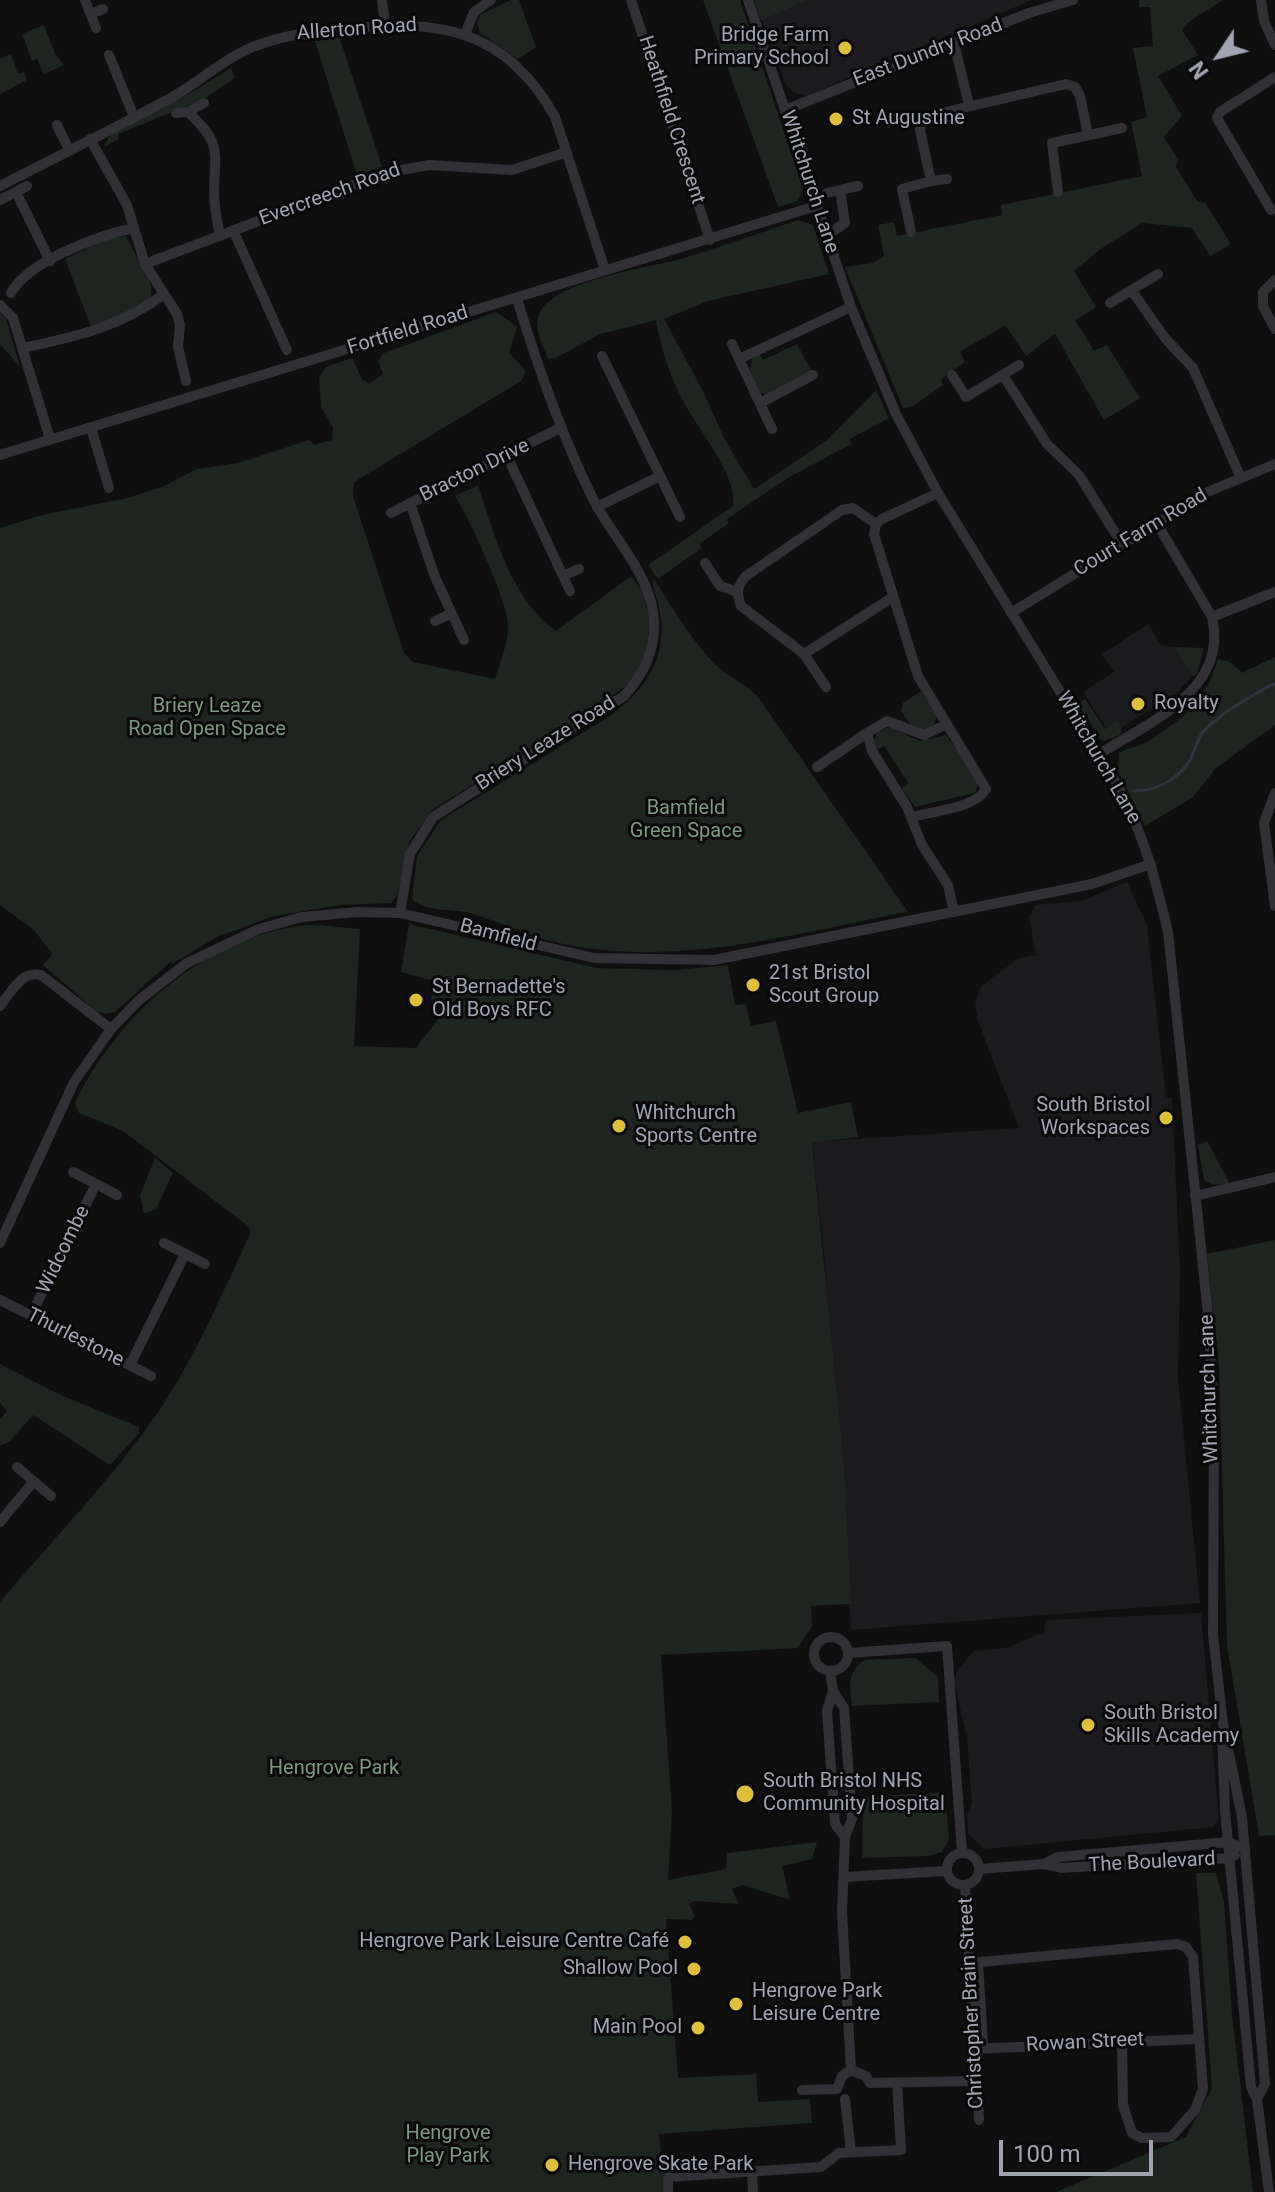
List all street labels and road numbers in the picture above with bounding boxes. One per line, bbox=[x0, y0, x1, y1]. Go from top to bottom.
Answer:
street label: Allerton Road bbox=[296, 14, 418, 46]
street label: East Dundry Road bbox=[850, 14, 1006, 92]
street label: Heathfield Crescent bbox=[633, 33, 709, 207]
street label: Whitchurch Lane bbox=[775, 107, 843, 257]
street label: Evercreech Road bbox=[256, 158, 404, 232]
street label: Fortfield Road bbox=[345, 301, 471, 361]
street label: Bracton Drive bbox=[416, 434, 534, 508]
street label: Court Farm Road bbox=[1070, 484, 1212, 582]
street label: Whitchurch Lane bbox=[1050, 687, 1146, 829]
street label: Briery Leaze Road bbox=[472, 692, 620, 796]
street label: Bamfield bbox=[457, 914, 539, 958]
street label: Widcombe bbox=[32, 1202, 96, 1298]
street label: Thurlestone bbox=[22, 1303, 128, 1373]
street label: Whitchurch Lane bbox=[1195, 1314, 1225, 1464]
street label: The Boulevard bbox=[1088, 1848, 1216, 1878]
street label: Christopher Brain Street bbox=[954, 1897, 990, 2109]
street label: Rowan Street bbox=[1025, 2028, 1145, 2058]

